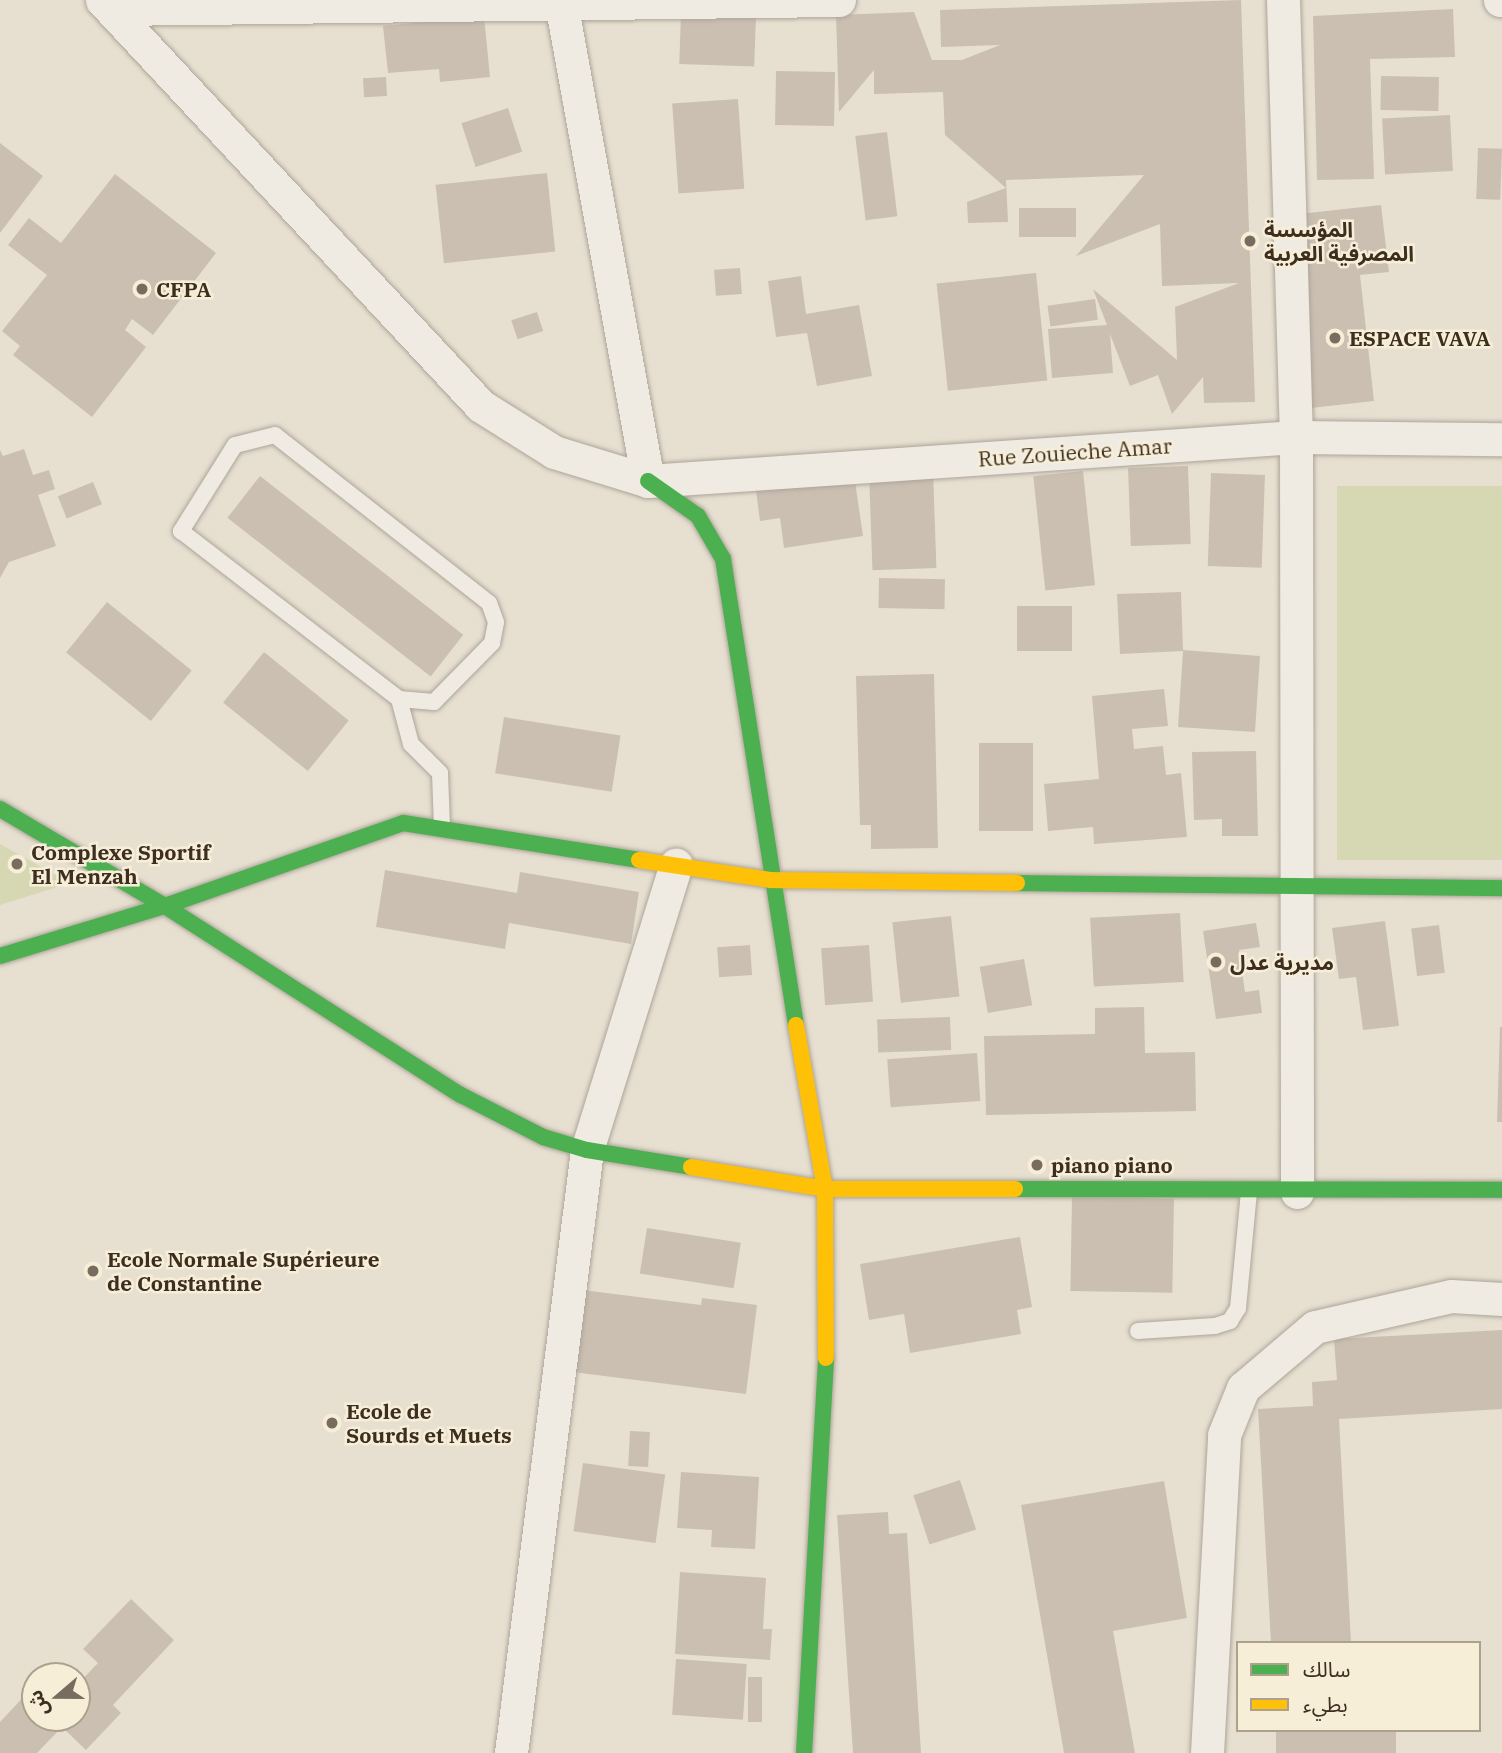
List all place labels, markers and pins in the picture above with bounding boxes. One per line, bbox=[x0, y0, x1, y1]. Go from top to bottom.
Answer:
place label: المؤسسة المصرفية العربية bbox=[1264, 216, 1414, 266]
marker: المؤسسة المصرفية العربية bbox=[1242, 233, 1258, 249]
place label: CFPA bbox=[156, 276, 211, 302]
marker: CFPA bbox=[134, 281, 150, 297]
place label: ESPACE VAVA bbox=[1349, 325, 1490, 351]
marker: ESPACE VAVA bbox=[1327, 330, 1343, 346]
place label: Complexe Sportif El Menzah bbox=[31, 839, 210, 889]
marker: Complexe Sportif El Menzah bbox=[9, 856, 25, 872]
place label: مديرية عدل bbox=[1230, 949, 1334, 975]
marker: مديرية عدل bbox=[1208, 954, 1224, 970]
place label: piano piano bbox=[1051, 1152, 1173, 1178]
marker: piano piano bbox=[1029, 1157, 1045, 1173]
place label: Ecole Normale Supérieure de Constantine bbox=[107, 1246, 380, 1296]
marker: Ecole Normale Supérieure de Constantine bbox=[85, 1263, 101, 1279]
place label: Ecole de Sourds et Muets bbox=[346, 1398, 512, 1448]
marker: Ecole de Sourds et Muets bbox=[324, 1415, 340, 1431]

